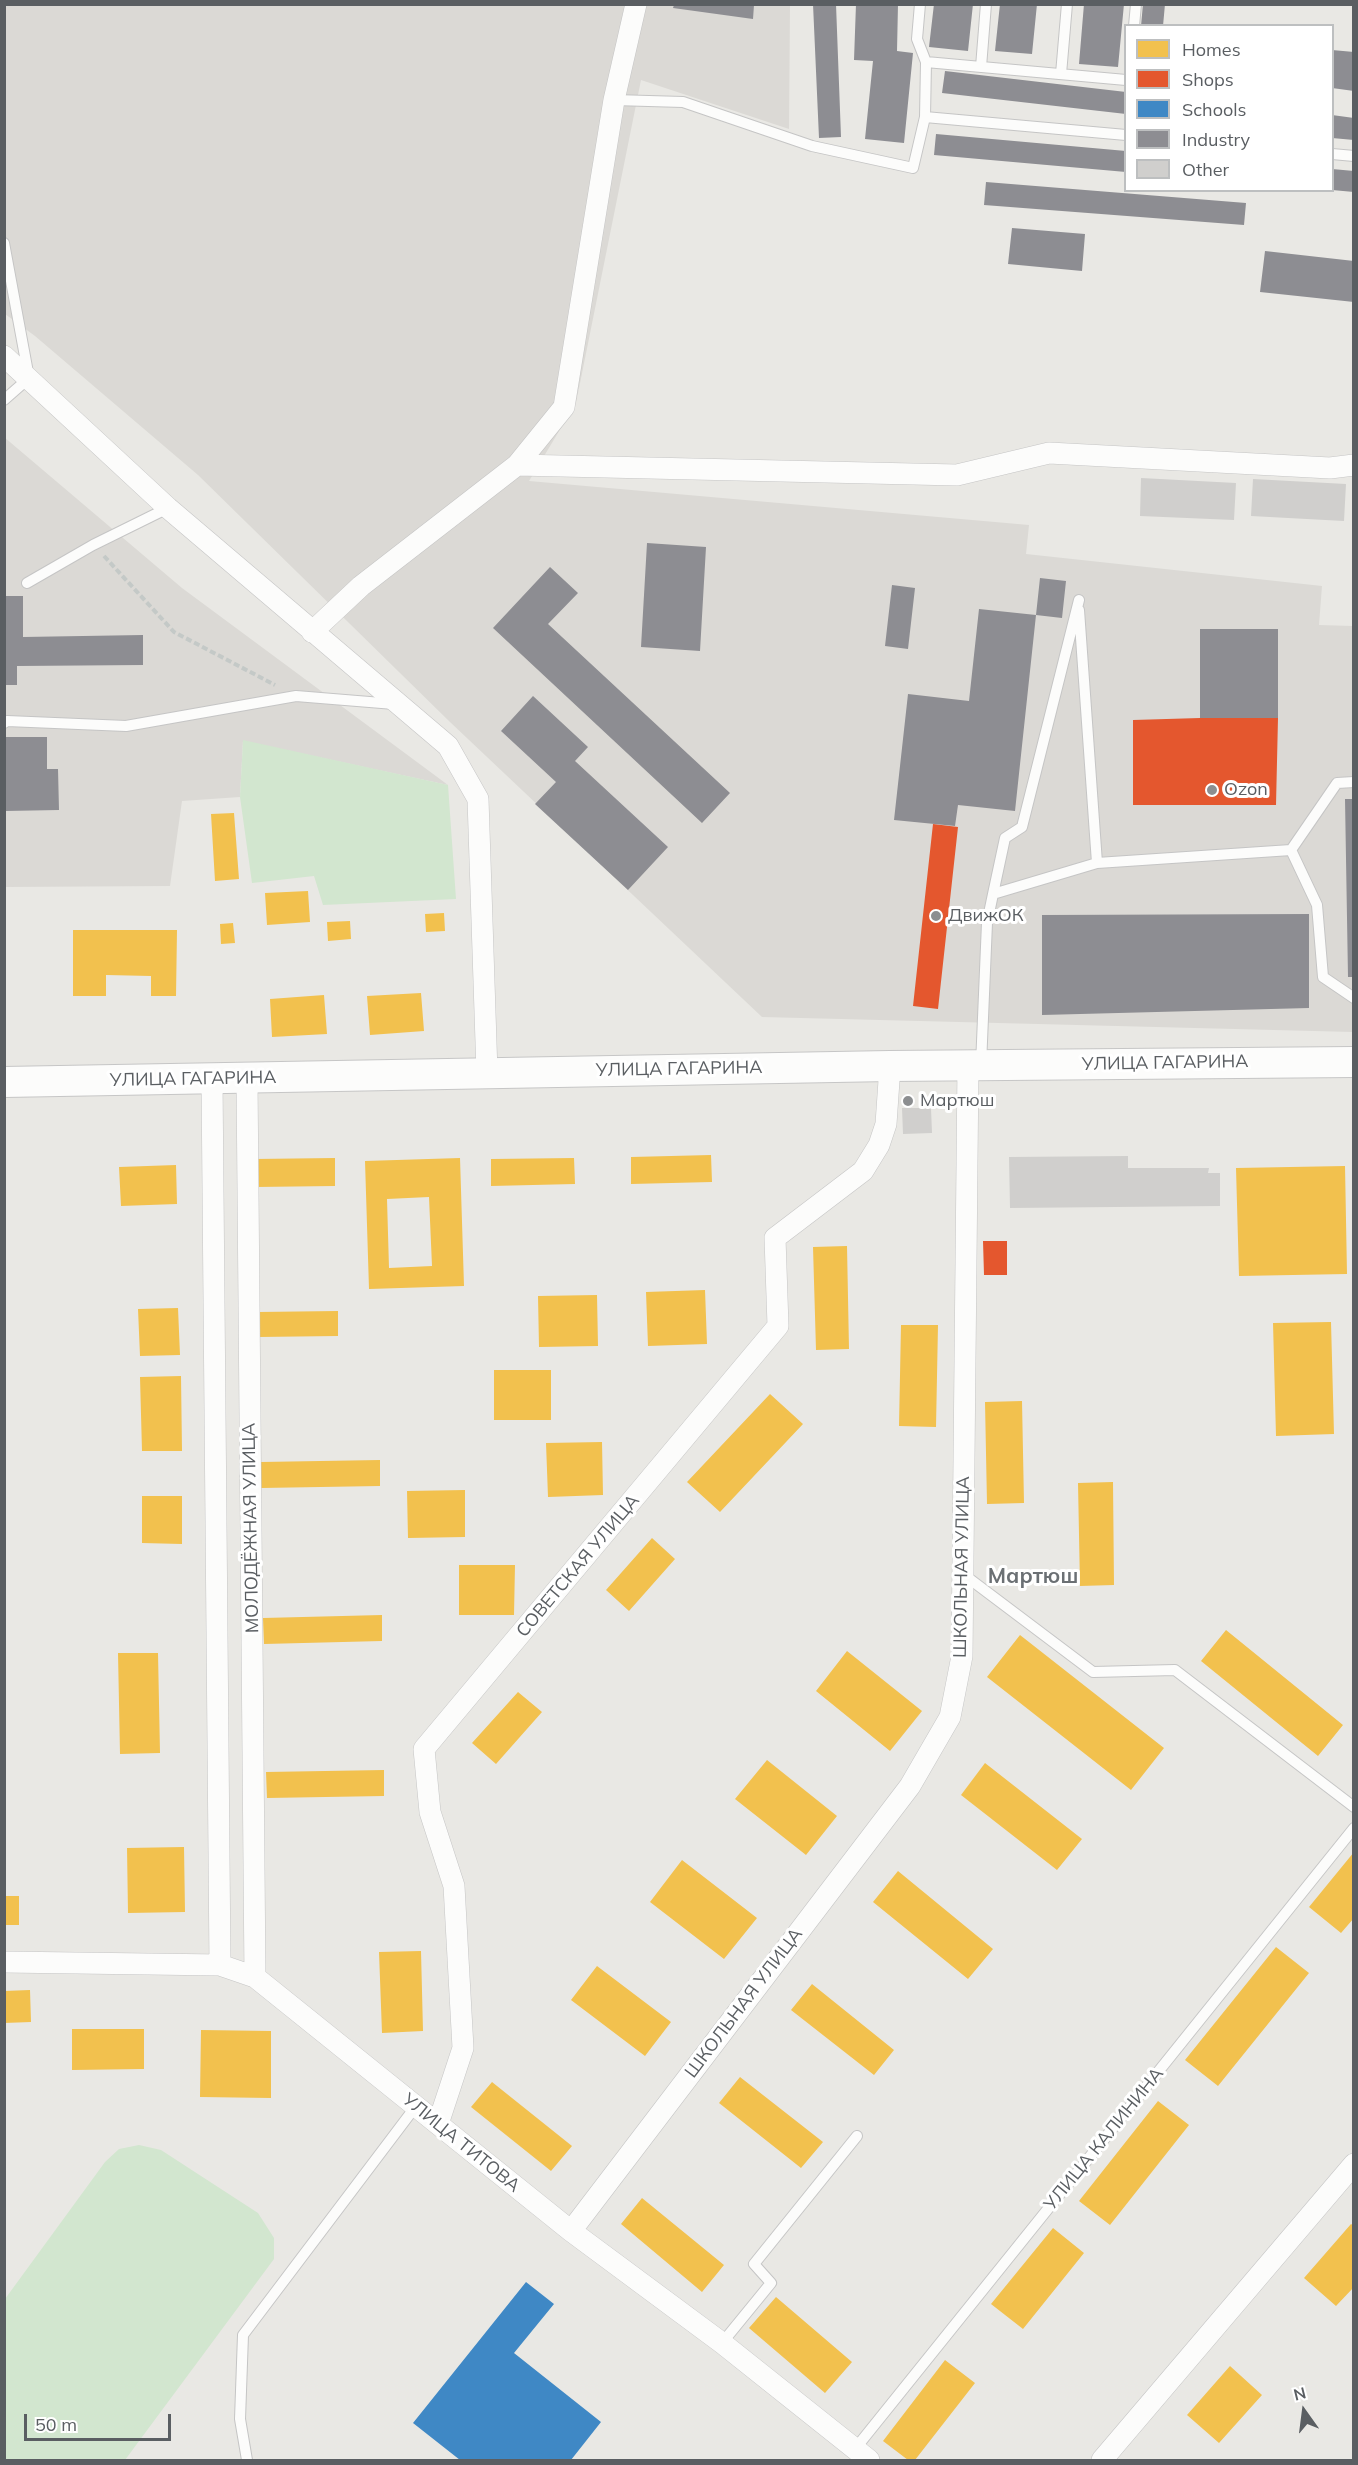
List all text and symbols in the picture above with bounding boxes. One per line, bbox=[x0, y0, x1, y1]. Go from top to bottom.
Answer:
legend bbox=[1124, 24, 1334, 192]
text: Homes bbox=[1182, 38, 1241, 61]
text: Shops bbox=[1182, 68, 1234, 91]
text: Schools bbox=[1182, 98, 1246, 121]
text: Industry bbox=[1182, 128, 1250, 151]
text: Other bbox=[1182, 158, 1229, 181]
place label: Ozon bbox=[1224, 779, 1268, 801]
marker: Ozon bbox=[1205, 783, 1219, 797]
place label: ДвижОК bbox=[948, 905, 1023, 927]
marker: ДвижОК bbox=[929, 909, 943, 923]
street label: УЛИЦА ГАГАРИНА bbox=[1081, 1051, 1249, 1075]
street label: УЛИЦА ГАГАРИНА bbox=[595, 1057, 763, 1081]
street label: УЛИЦА ГАГАРИНА bbox=[109, 1067, 277, 1091]
place label: Мартюш bbox=[920, 1090, 994, 1112]
marker: Мартюш bbox=[901, 1094, 915, 1108]
street label: МОЛОДЁЖНАЯ УЛИЦА bbox=[238, 1423, 264, 1633]
street label: ШКОЛЬНАЯ УЛИЦА bbox=[950, 1476, 974, 1658]
street label: СОВЕТСКАЯ УЛИЦА bbox=[512, 1490, 644, 1642]
district label: Мартюш bbox=[988, 1564, 1078, 1590]
street label: ШКОЛЬНАЯ УЛИЦА bbox=[681, 1924, 807, 2082]
street label: УЛИЦА КАЛИНИНА bbox=[1040, 2063, 1168, 2215]
street label: УЛИЦА ТИТОВА bbox=[398, 2089, 524, 2197]
north arrow bbox=[1274, 2381, 1334, 2441]
text: N bbox=[1291, 2382, 1308, 2405]
scale bar bbox=[27, 2402, 174, 2440]
text: 50 m bbox=[35, 2413, 77, 2436]

